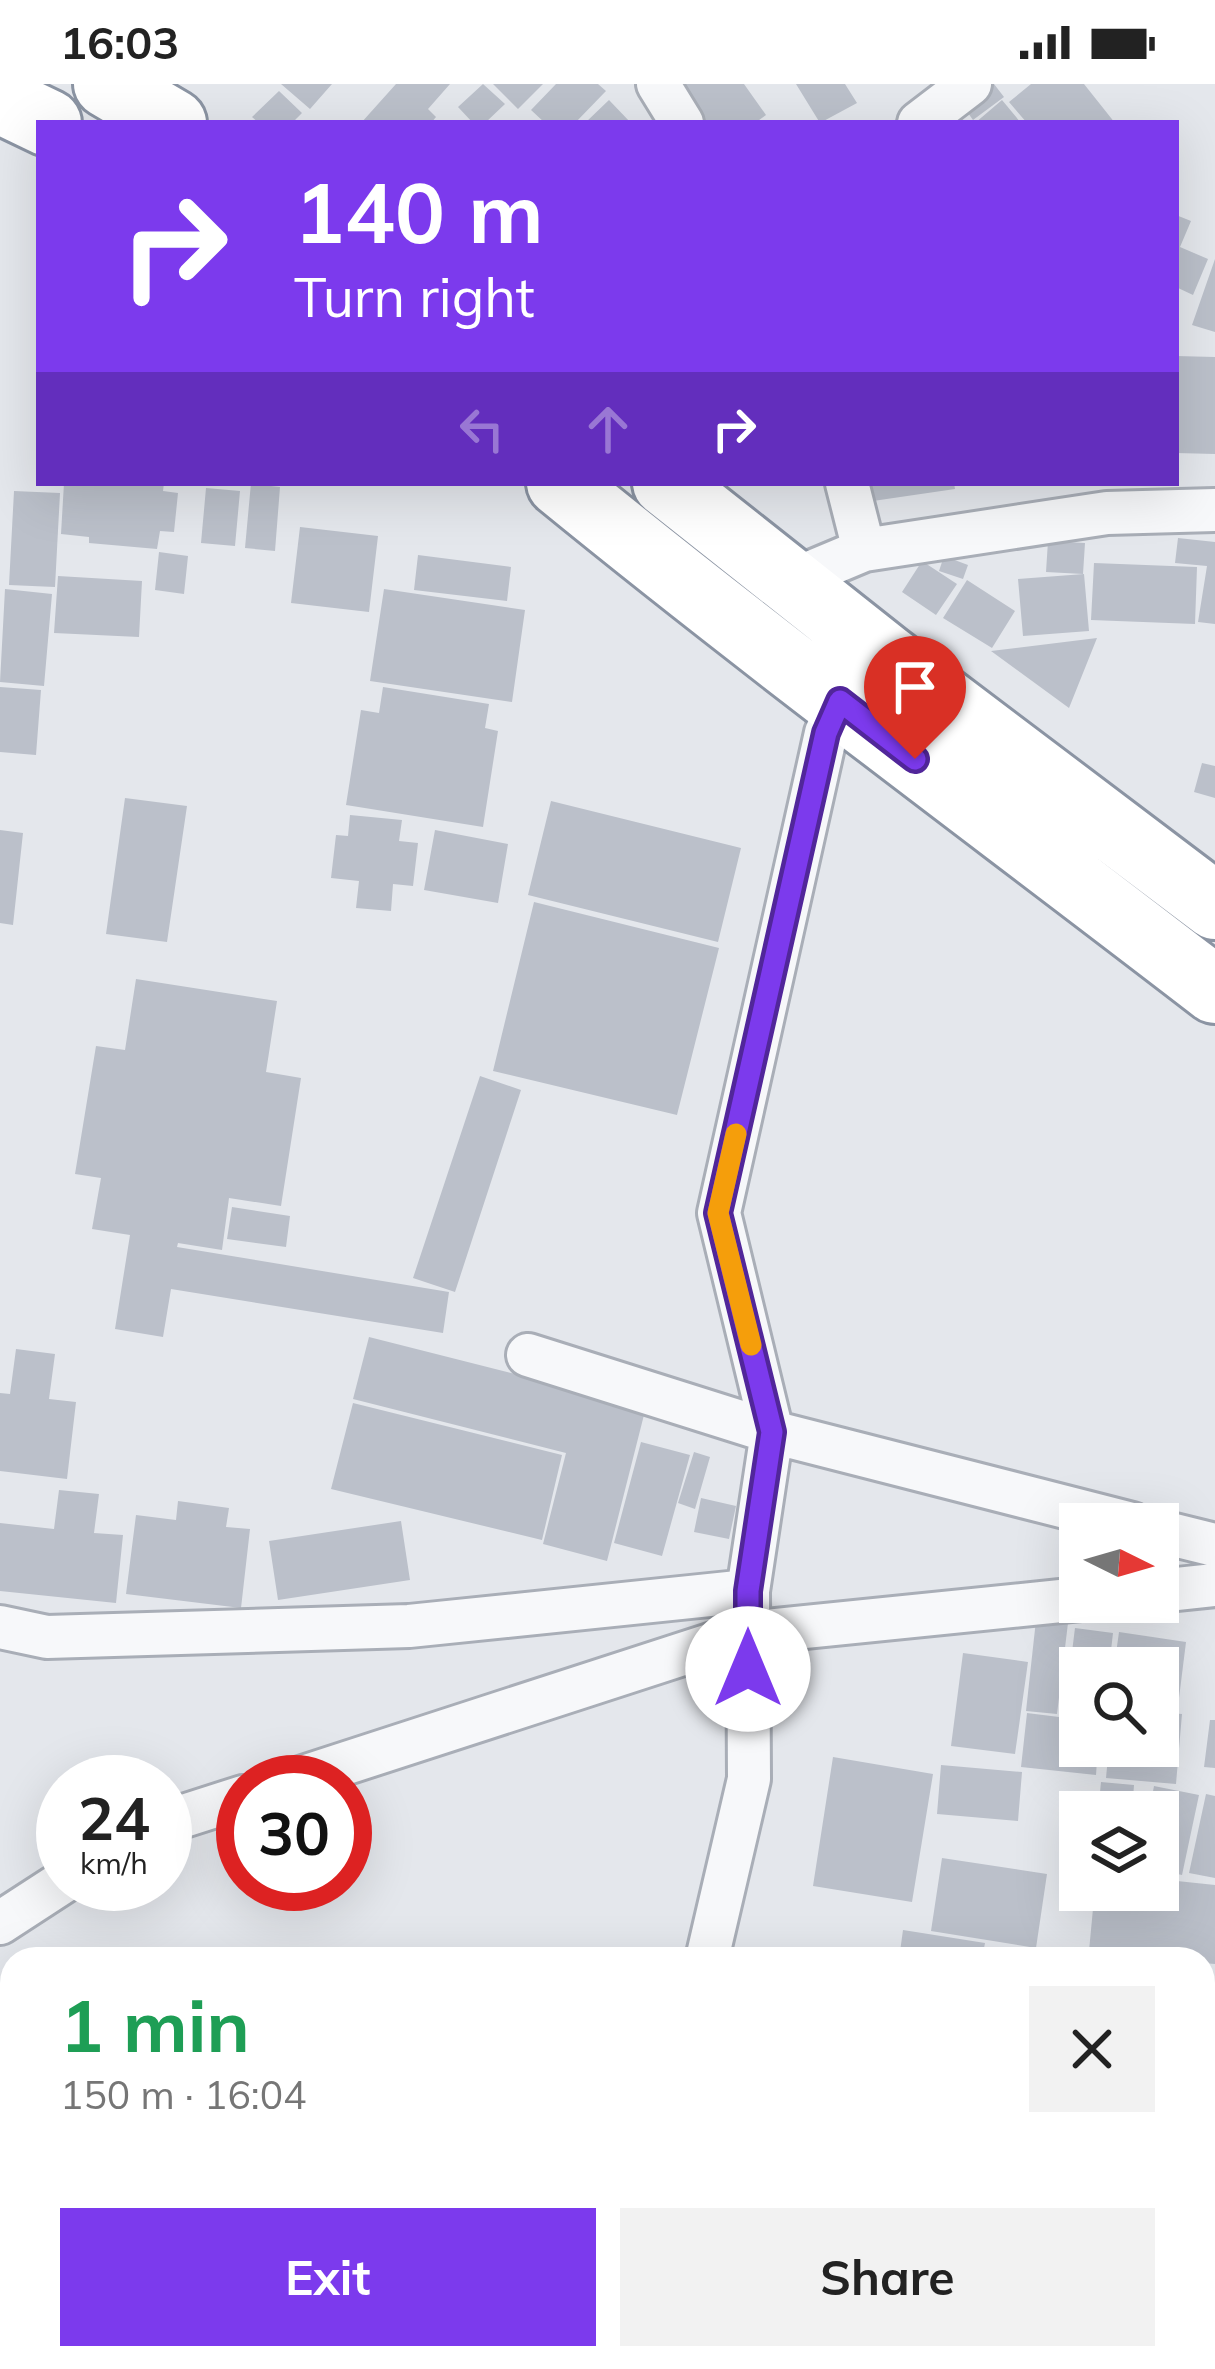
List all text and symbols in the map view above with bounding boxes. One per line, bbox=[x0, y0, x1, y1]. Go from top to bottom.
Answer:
text: 16:03 bbox=[60, 14, 179, 70]
text: 140 m bbox=[294, 159, 544, 264]
icon: right bbox=[96, 168, 252, 324]
text: Turn right bbox=[294, 263, 535, 331]
icon: left bbox=[449, 396, 515, 462]
icon: ahead bbox=[575, 396, 641, 462]
icon: right bbox=[701, 396, 767, 462]
pin bbox=[864, 636, 966, 759]
icon: arrive bbox=[882, 654, 948, 720]
north arrow bbox=[1059, 1503, 1179, 1623]
map controls bbox=[1059, 1503, 1179, 1911]
position arrow bbox=[685, 1606, 811, 1732]
button: search bbox=[1059, 1647, 1179, 1767]
speed limit sign: 30 bbox=[216, 1755, 372, 1911]
text: 24 bbox=[78, 1780, 150, 1855]
button: layers bbox=[1059, 1791, 1179, 1911]
text: km/h bbox=[80, 1844, 148, 1882]
text: 1 min bbox=[60, 1980, 250, 2070]
button: close bbox=[1029, 1986, 1155, 2112]
text: 150 m · 16:04 bbox=[60, 2070, 306, 2119]
button: Exit bbox=[60, 2208, 596, 2346]
button: Share bbox=[620, 2208, 1155, 2346]

